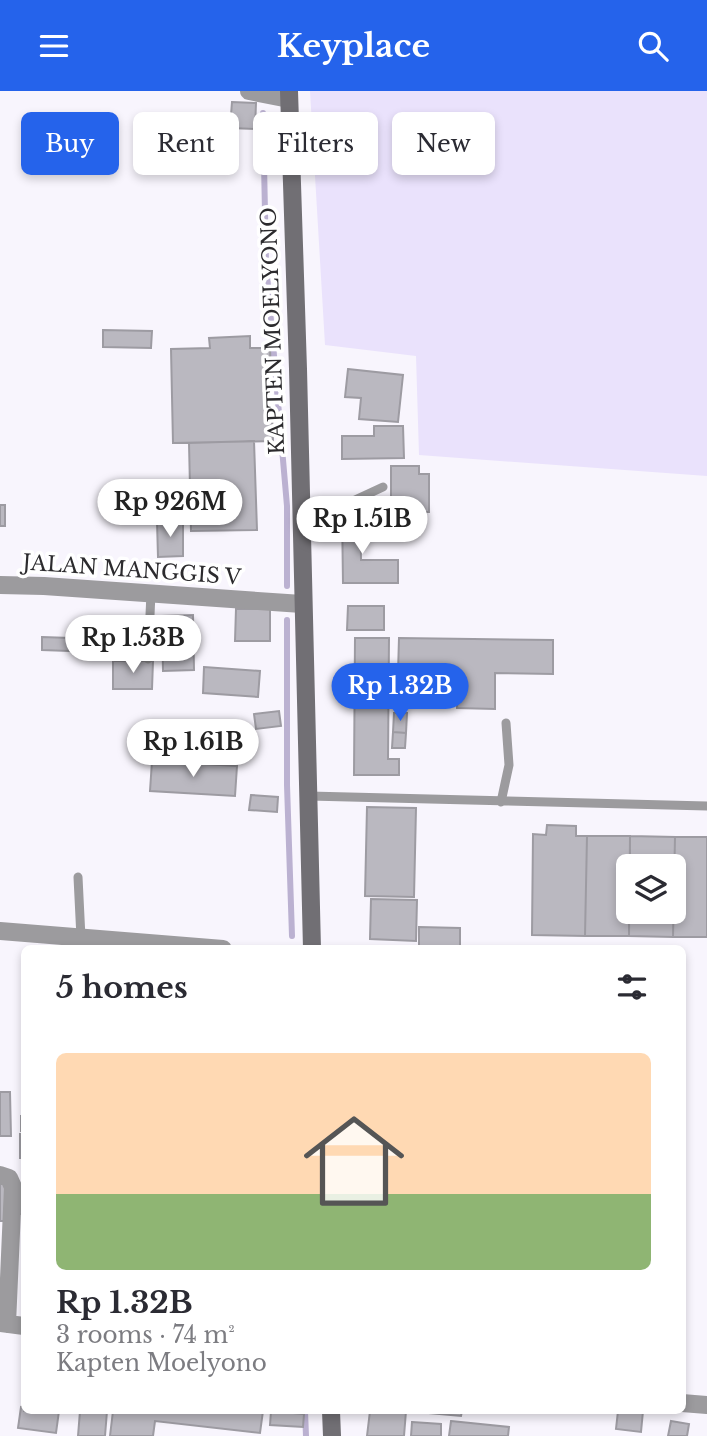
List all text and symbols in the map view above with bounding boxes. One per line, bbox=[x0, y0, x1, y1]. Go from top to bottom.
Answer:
text: Keyplace bbox=[277, 26, 430, 66]
icon: menu bbox=[35, 27, 73, 65]
icon: search bbox=[634, 27, 672, 65]
chip: Buy bbox=[21, 112, 119, 175]
chip: Rent bbox=[133, 112, 239, 175]
chip: Filters bbox=[253, 112, 378, 175]
chip: New bbox=[392, 112, 495, 175]
street label: KAPTEN MOELYONO bbox=[256, 207, 290, 455]
pin: Rp 926M bbox=[105, 479, 235, 539]
text: Rp 926M bbox=[113, 488, 227, 516]
pin: Rp 1.51B bbox=[290, 497, 434, 556]
text: Rp 1.51B bbox=[313, 505, 411, 533]
street label: JALAN MANGGIS V bbox=[19, 549, 243, 591]
pin: Rp 1.53B bbox=[61, 615, 205, 675]
text: Rp 1.53B bbox=[81, 624, 185, 652]
pin: Rp 1.32B bbox=[328, 663, 472, 723]
text: Rp 1.32B bbox=[348, 672, 452, 700]
pin: Rp 1.61B bbox=[121, 719, 265, 779]
text: Rp 1.61B bbox=[143, 728, 243, 756]
map controls bbox=[616, 854, 686, 924]
button: layers bbox=[616, 854, 686, 924]
icon: filters bbox=[613, 968, 651, 1006]
text: 5 homes bbox=[56, 969, 188, 1006]
icon: home bbox=[291, 1098, 417, 1224]
text: Rp 1.32B bbox=[56, 1284, 193, 1321]
text: 3 rooms · 74 m² bbox=[56, 1321, 235, 1349]
text: Kapten Moelyono bbox=[56, 1349, 267, 1377]

